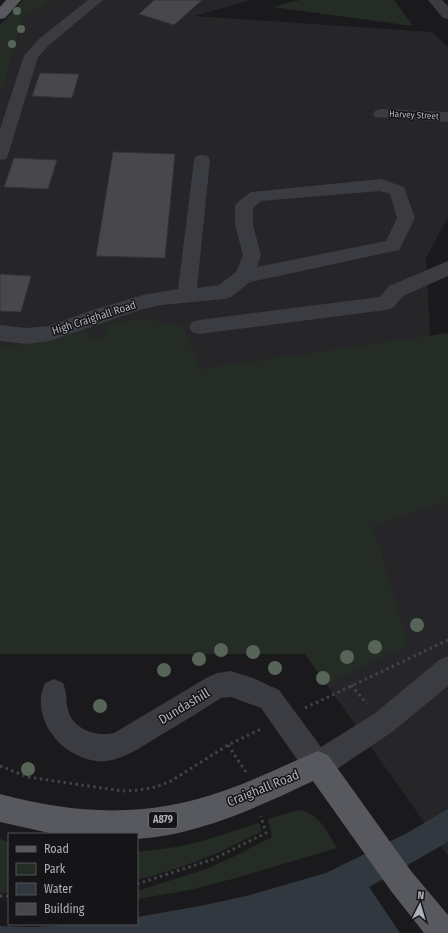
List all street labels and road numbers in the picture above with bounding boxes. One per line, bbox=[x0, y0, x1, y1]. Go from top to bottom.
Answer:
street label: Harvey Street bbox=[389, 109, 439, 121]
street label: High Craighall Road bbox=[50, 298, 138, 338]
street label: Dundashill bbox=[156, 685, 213, 727]
street label: Craighall Road bbox=[225, 767, 301, 809]
road number: A879 bbox=[149, 812, 177, 828]

